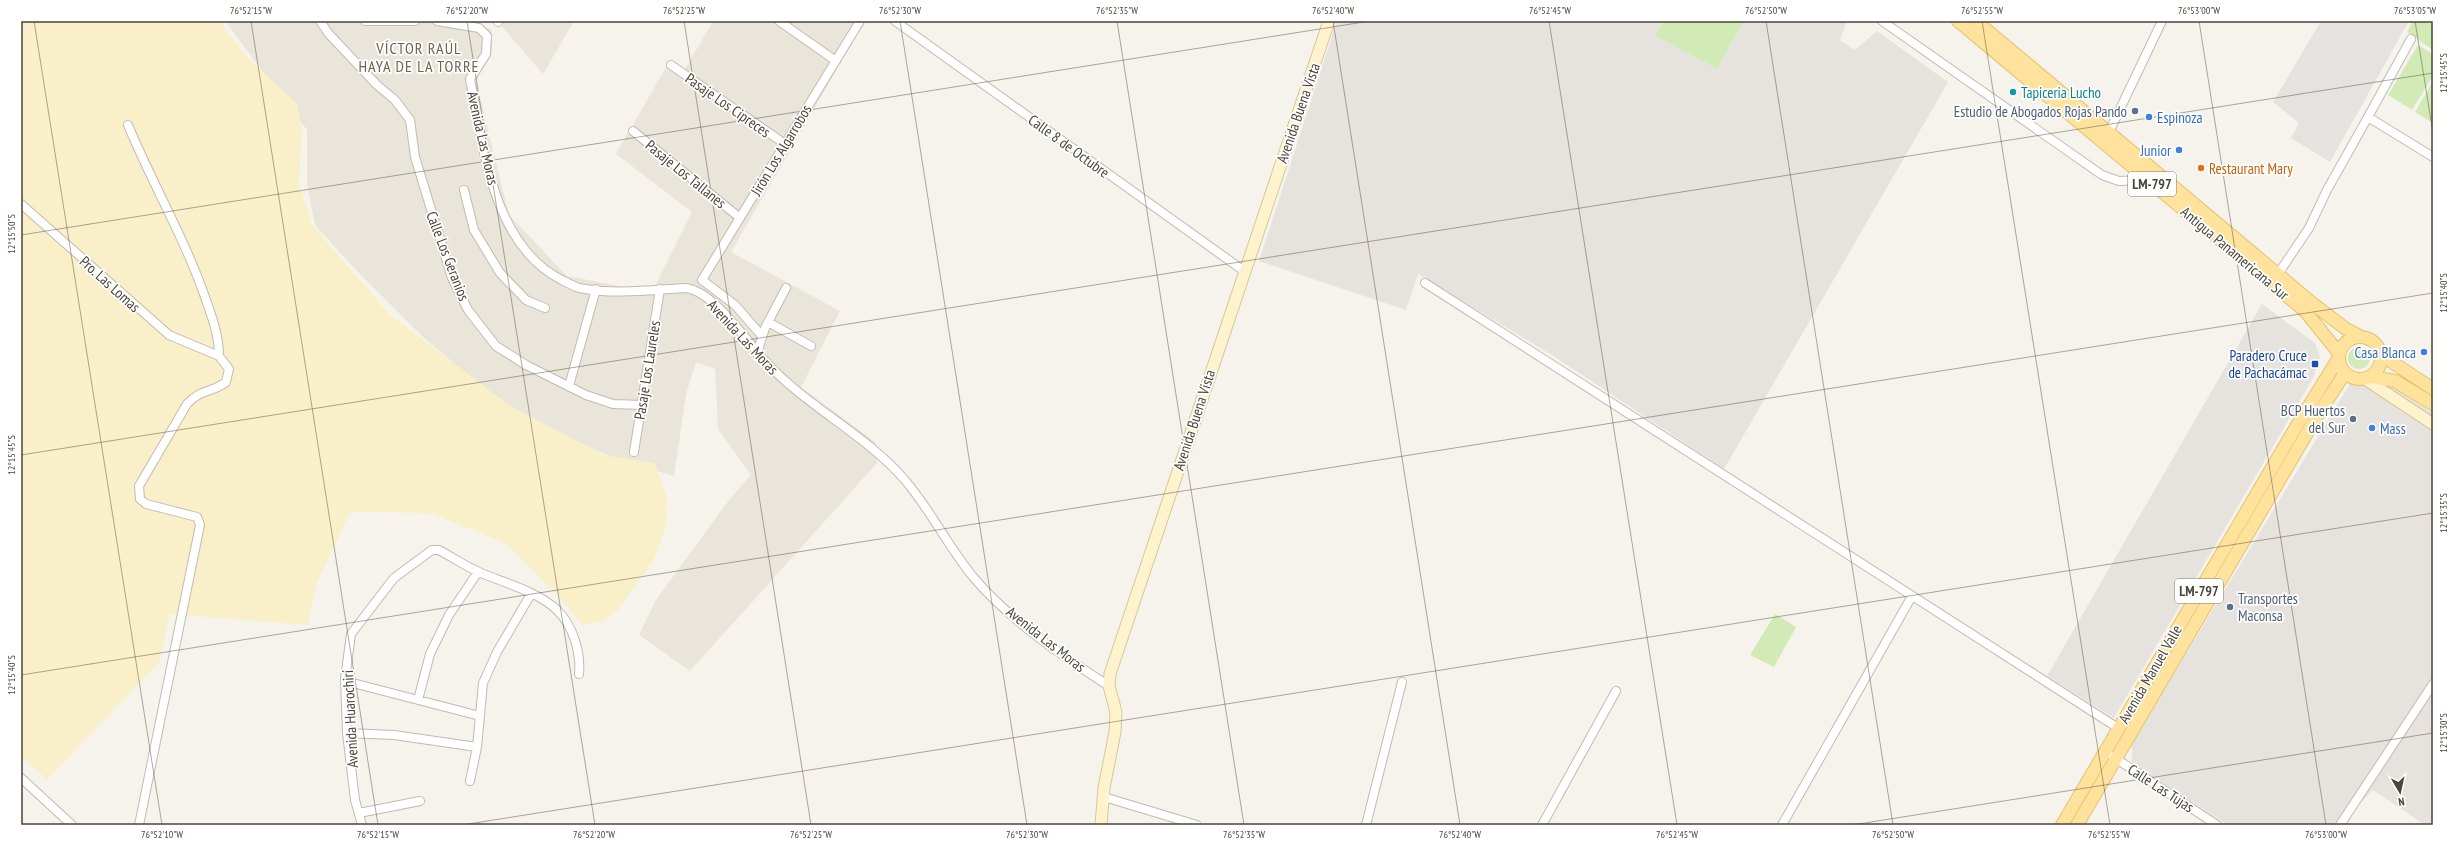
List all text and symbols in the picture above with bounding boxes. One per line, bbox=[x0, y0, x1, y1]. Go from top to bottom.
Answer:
text: 76°52'15"W bbox=[230, 4, 272, 17]
text: 76°52'20"W bbox=[446, 4, 488, 17]
text: 76°52'25"W bbox=[663, 4, 705, 17]
text: 76°52'30"W bbox=[879, 4, 921, 17]
text: 76°52'35"W bbox=[1096, 4, 1138, 17]
text: 76°52'40"W bbox=[1312, 4, 1354, 17]
text: 76°52'45"W bbox=[1529, 4, 1571, 17]
text: 76°52'50"W bbox=[1745, 4, 1787, 17]
text: 76°52'55"W bbox=[1961, 4, 2003, 17]
text: 76°53'00"W bbox=[2178, 4, 2220, 17]
text: 76°53'05"W bbox=[2394, 4, 2436, 17]
district label: VÍCTOR RAÚL HAYA DE LA TORRE bbox=[359, 38, 479, 76]
text: 12°15'45"S bbox=[2437, 53, 2450, 93]
street label: Avenida Buena Vista bbox=[1272, 60, 1324, 166]
street label: Pasaje Los Cipreces bbox=[682, 69, 774, 141]
place label: Tapiceria Lucho bbox=[2021, 83, 2101, 102]
marker: Tapiceria Lucho bbox=[2008, 87, 2018, 97]
street label: Avenida Las Moras bbox=[463, 89, 503, 187]
street label: Jirón Los Algarrobos bbox=[746, 101, 816, 200]
place label: Estudio de Abogados Rojas Pando bbox=[1954, 102, 2127, 121]
marker: Estudio de Abogados Rojas Pando bbox=[2130, 106, 2140, 116]
place label: Espinoza bbox=[2157, 108, 2203, 127]
street label: Calle 8 de Octubre bbox=[1025, 110, 1113, 182]
marker: Espinoza bbox=[2144, 112, 2154, 122]
street label: Pasaje Los Tallanes bbox=[642, 136, 730, 212]
place label: Junior bbox=[2139, 141, 2172, 160]
marker: Junior bbox=[2174, 145, 2184, 155]
place label: Restaurant Mary bbox=[2209, 159, 2293, 178]
marker: Restaurant Mary bbox=[2196, 163, 2206, 173]
road number: LM-797 bbox=[2128, 172, 2176, 196]
street label: Antigua Panamericana Sur bbox=[2177, 202, 2294, 304]
street label: Calle Los Geranios bbox=[422, 209, 474, 303]
text: 12°15'50"S bbox=[5, 214, 18, 254]
street label: Pro. Las Lomas bbox=[76, 252, 144, 316]
text: 12°15'40"S bbox=[2437, 273, 2450, 313]
street label: Avenida Las Moras bbox=[703, 296, 783, 378]
street label: Pasaje Los Laureles bbox=[630, 319, 664, 421]
place label: Casa Blanca bbox=[2355, 343, 2416, 362]
place label: Paradero Cruce de Pachacámac bbox=[2228, 346, 2308, 382]
marker: Casa Blanca bbox=[2419, 347, 2429, 357]
marker: Paradero Cruce de Pachacámac bbox=[2310, 359, 2320, 369]
street label: Avenida Buena Vista bbox=[1169, 367, 1219, 473]
place label: BCP Huertos del Sur bbox=[2281, 401, 2346, 437]
marker: BCP Huertos del Sur bbox=[2348, 414, 2358, 424]
place label: Mass bbox=[2380, 419, 2406, 438]
marker: Mass bbox=[2367, 423, 2377, 433]
text: 12°15'45"S bbox=[5, 435, 18, 475]
text: 12°15'35"S bbox=[2437, 493, 2450, 533]
road number: LM-797 bbox=[2175, 579, 2223, 603]
place label: Transportes Maconsa bbox=[2238, 589, 2298, 625]
street label: Avenida Las Moras bbox=[1002, 602, 1090, 676]
marker: Transportes Maconsa bbox=[2225, 602, 2235, 612]
street label: Avenida Manuel Valle bbox=[2114, 621, 2186, 727]
text: 12°15'40"S bbox=[5, 655, 18, 695]
street label: Avenida Huarochirí bbox=[338, 669, 362, 768]
text: 12°15'30"S bbox=[2437, 713, 2450, 753]
street label: Calle Las Tujas bbox=[2124, 760, 2198, 816]
north arrow bbox=[2380, 772, 2420, 812]
text: N bbox=[2397, 794, 2406, 809]
text: 76°52'10"W bbox=[141, 828, 183, 841]
text: 76°52'15"W bbox=[357, 828, 399, 841]
text: 76°52'20"W bbox=[573, 828, 615, 841]
text: 76°52'25"W bbox=[790, 828, 832, 841]
text: 76°52'30"W bbox=[1006, 828, 1048, 841]
text: 76°52'35"W bbox=[1223, 828, 1265, 841]
text: 76°52'40"W bbox=[1439, 828, 1481, 841]
text: 76°52'45"W bbox=[1656, 828, 1698, 841]
text: 76°52'50"W bbox=[1872, 828, 1914, 841]
text: 76°52'55"W bbox=[2088, 828, 2130, 841]
text: 76°53'00"W bbox=[2305, 828, 2347, 841]

